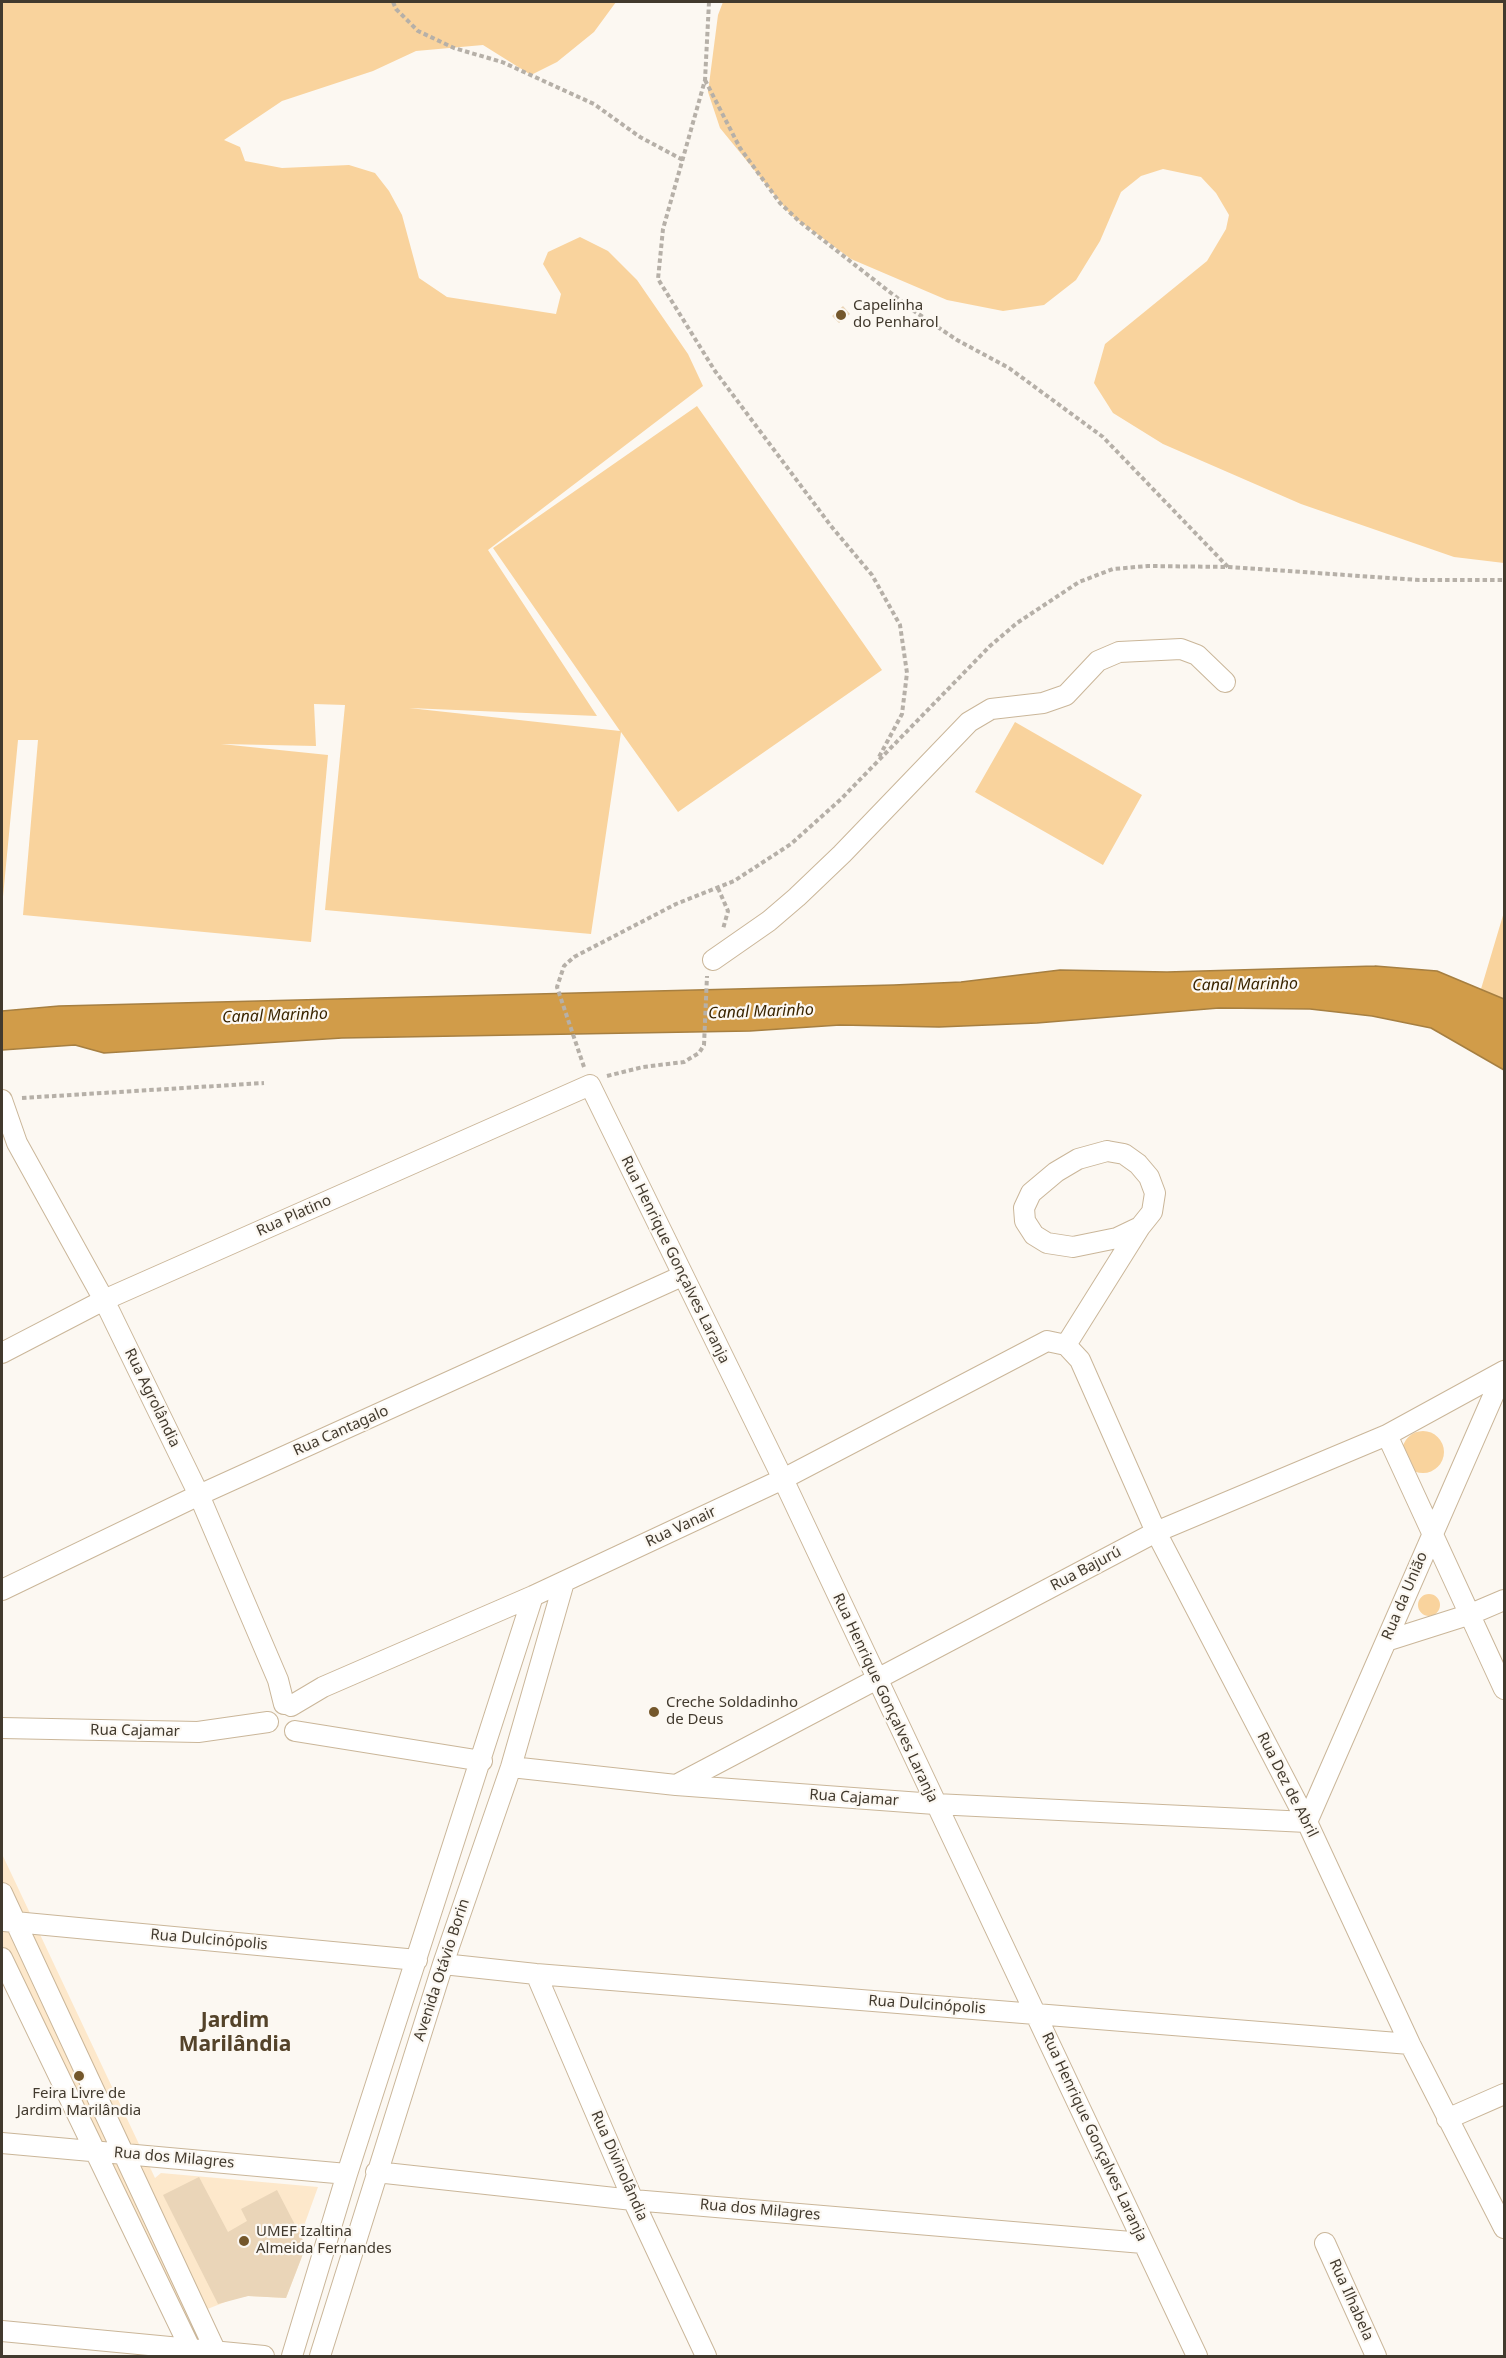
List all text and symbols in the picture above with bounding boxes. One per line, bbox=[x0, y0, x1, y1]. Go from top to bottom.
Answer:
place label: Capelinha do Penharol bbox=[853, 297, 939, 332]
marker: Capelinha do Penharol bbox=[834, 308, 848, 322]
water label: Canal Marinho bbox=[1192, 974, 1298, 996]
water label: Canal Marinho bbox=[708, 1001, 814, 1023]
water label: Canal Marinho bbox=[222, 1005, 328, 1027]
street label: Rua Henrique Gonçalves Laranja bbox=[617, 1153, 733, 1367]
street label: Rua Platino bbox=[254, 1192, 334, 1240]
street label: Rua Agrolândia bbox=[120, 1346, 184, 1450]
street label: Rua Cantagalo bbox=[291, 1402, 391, 1460]
street label: Rua Vanair bbox=[643, 1503, 719, 1551]
street label: Rua Bajurú bbox=[1047, 1543, 1125, 1595]
street label: Rua da União bbox=[1378, 1549, 1432, 1643]
street label: Rua Henrique Gonçalves Laranja bbox=[829, 1591, 941, 1805]
place label: Creche Soldadinho de Deus bbox=[666, 1694, 798, 1729]
marker: Creche Soldadinho de Deus bbox=[647, 1705, 661, 1719]
street label: Rua Cajamar bbox=[90, 1721, 180, 1741]
street label: Rua Dez de Abril bbox=[1253, 1729, 1321, 1841]
street label: Rua Cajamar bbox=[809, 1786, 899, 1810]
street label: Avenida Otávio Borin bbox=[410, 1897, 474, 2043]
street label: Rua Dulcinópolis bbox=[150, 1926, 268, 1954]
street label: Rua Dulcinópolis bbox=[868, 1992, 986, 2018]
district label: Jardim Marilândia bbox=[179, 2008, 291, 2058]
street label: Rua Henrique Gonçalves Laranja bbox=[1038, 2030, 1150, 2244]
marker: Feira Livre de Jardim Marilândia bbox=[72, 2069, 86, 2083]
place label: Feira Livre de Jardim Marilândia bbox=[17, 2085, 141, 2120]
street label: Rua Divinolândia bbox=[587, 2108, 651, 2224]
street label: Rua dos Milagres bbox=[113, 2144, 235, 2172]
street label: Rua dos Milagres bbox=[699, 2196, 821, 2224]
place label: UMEF Izaltina Almeida Fernandes bbox=[256, 2223, 392, 2258]
marker: UMEF Izaltina Almeida Fernandes bbox=[237, 2234, 251, 2248]
street label: Rua Ilhabela bbox=[1325, 2256, 1377, 2344]

